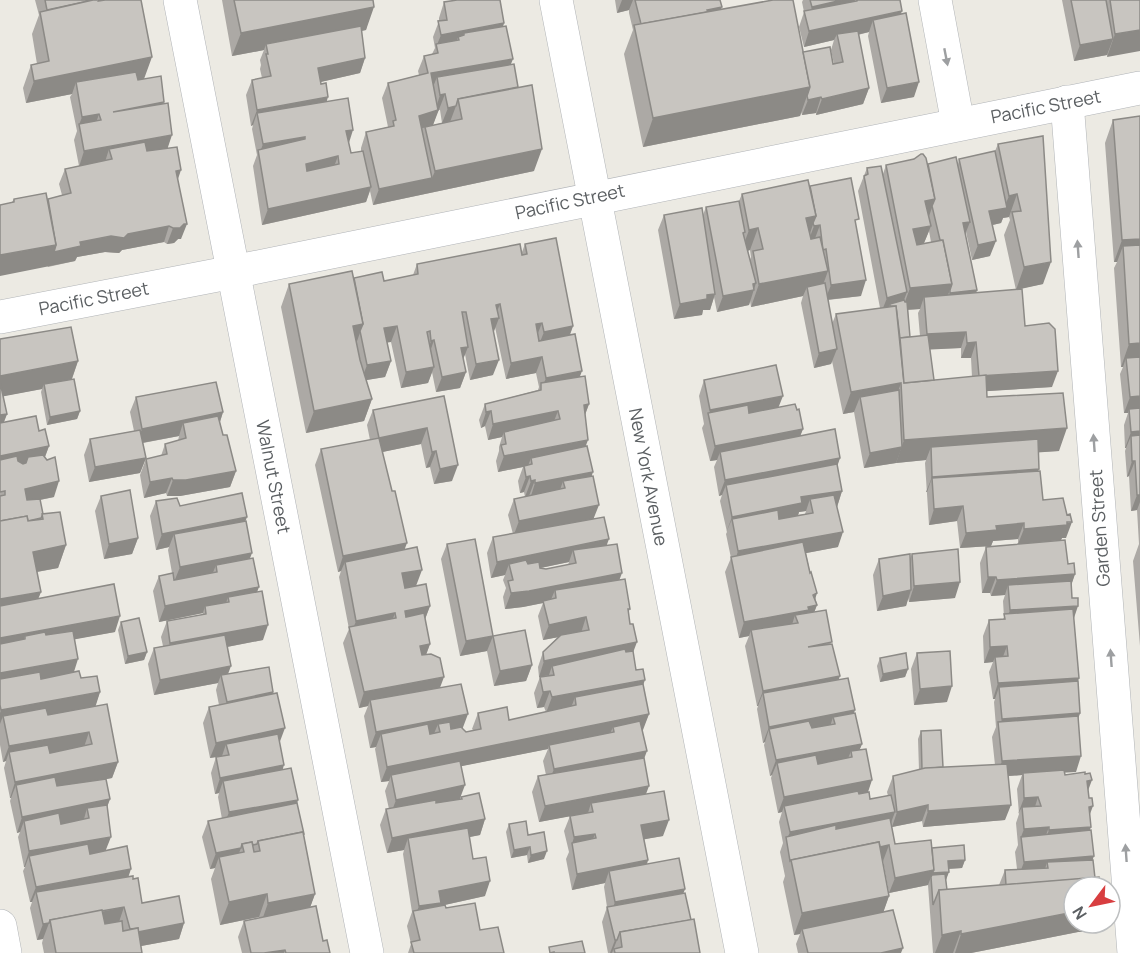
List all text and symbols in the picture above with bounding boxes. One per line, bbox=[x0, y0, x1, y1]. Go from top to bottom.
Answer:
one-way arrow bbox=[942, 48, 951, 67]
street label: Pacific Street bbox=[989, 84, 1103, 128]
street label: Pacific Street bbox=[513, 178, 627, 224]
one-way arrow bbox=[1074, 239, 1083, 258]
street label: Pacific Street bbox=[37, 276, 151, 320]
street label: New York Avenue bbox=[624, 406, 674, 548]
street label: Walnut Street bbox=[251, 418, 297, 536]
one-way arrow bbox=[1089, 434, 1098, 453]
street label: Garden Street bbox=[1083, 469, 1115, 587]
one-way arrow bbox=[1106, 649, 1115, 668]
one-way arrow bbox=[1121, 843, 1131, 862]
north arrow bbox=[1062, 875, 1122, 935]
text: N bbox=[1067, 902, 1092, 924]

